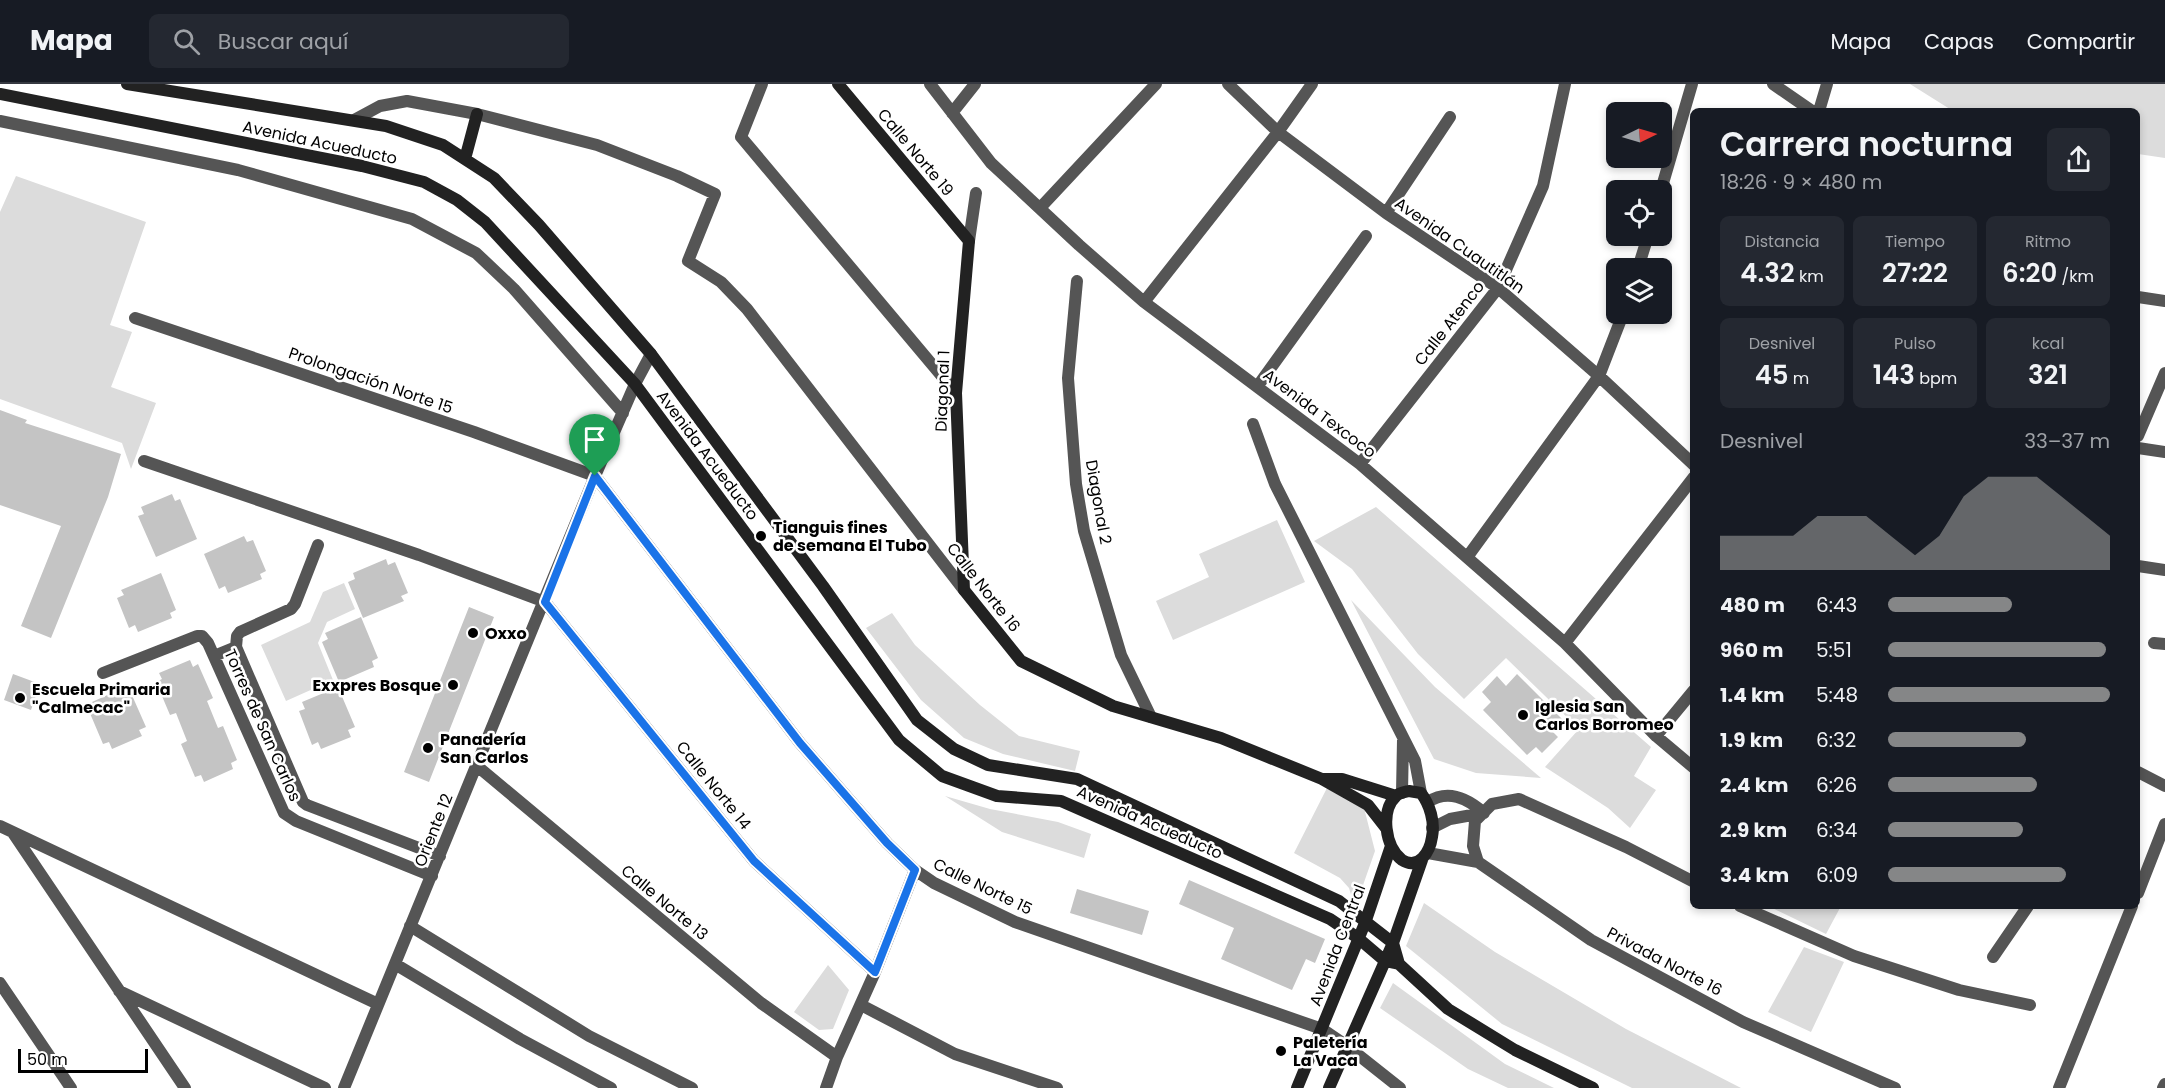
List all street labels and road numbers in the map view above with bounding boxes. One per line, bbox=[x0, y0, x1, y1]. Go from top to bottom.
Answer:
street label: Calle Norte 19 bbox=[872, 104, 959, 201]
street label: Avenida Acueducto bbox=[241, 115, 399, 170]
street label: Avenida Cuautitlán bbox=[1390, 192, 1529, 299]
street label: Calle Atenco bbox=[1409, 276, 1490, 371]
street label: Prolongación Norte 15 bbox=[286, 342, 456, 419]
street label: Diagonal 1 bbox=[930, 350, 955, 432]
street label: Avenida Texcoco bbox=[1259, 363, 1381, 463]
street label: Avenida Acueducto bbox=[651, 386, 764, 525]
street label: Diagonal 2 bbox=[1080, 458, 1117, 546]
street label: Calle Norte 16 bbox=[941, 538, 1026, 637]
street label: Torres de San Carlos bbox=[219, 645, 307, 805]
street label: Calle Norte 14 bbox=[671, 736, 756, 834]
street label: Avenida Acueducto bbox=[1073, 780, 1226, 865]
street label: Oriente 12 bbox=[408, 790, 459, 870]
street label: Calle Norte 15 bbox=[929, 852, 1036, 920]
street label: Calle Norte 13 bbox=[616, 859, 713, 946]
street label: Avenida Central bbox=[1304, 881, 1371, 1009]
street label: Privada Norte 16 bbox=[1603, 921, 1727, 1002]

